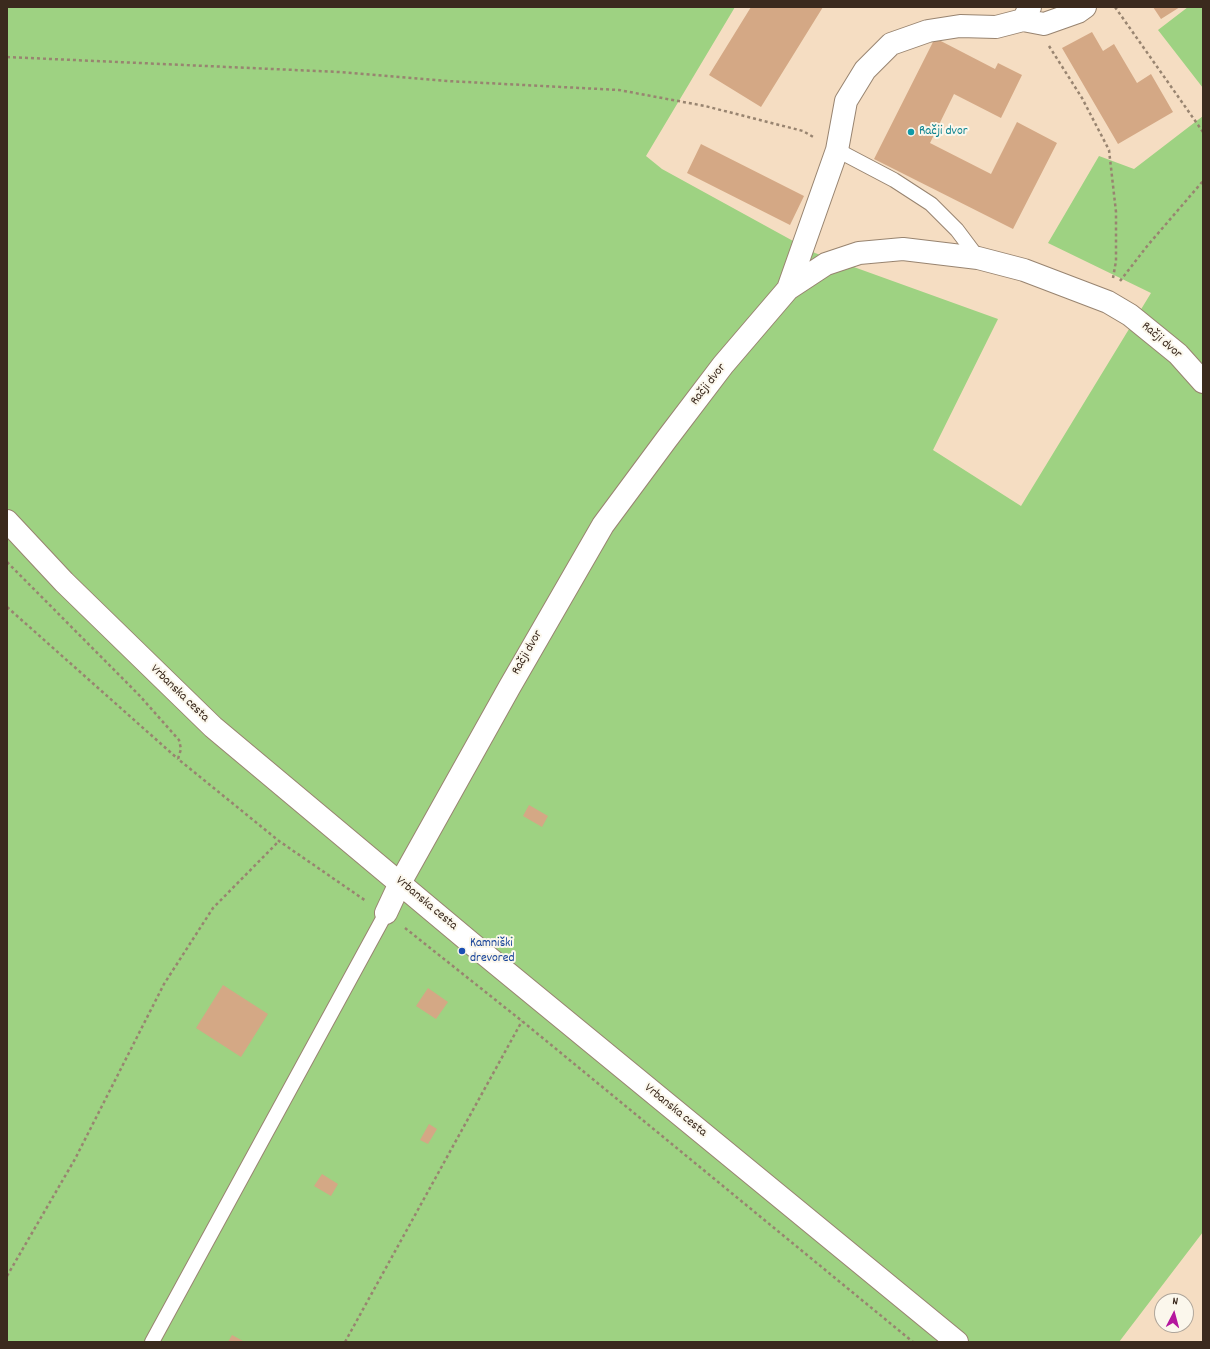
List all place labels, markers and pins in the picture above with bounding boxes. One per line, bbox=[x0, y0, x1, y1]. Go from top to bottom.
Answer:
place label: Račji dvor bbox=[919, 124, 968, 140]
marker: Račji dvor bbox=[906, 127, 916, 137]
place label: Kamniški drevored bbox=[470, 936, 514, 967]
marker: Kamniški drevored bbox=[457, 946, 467, 956]

